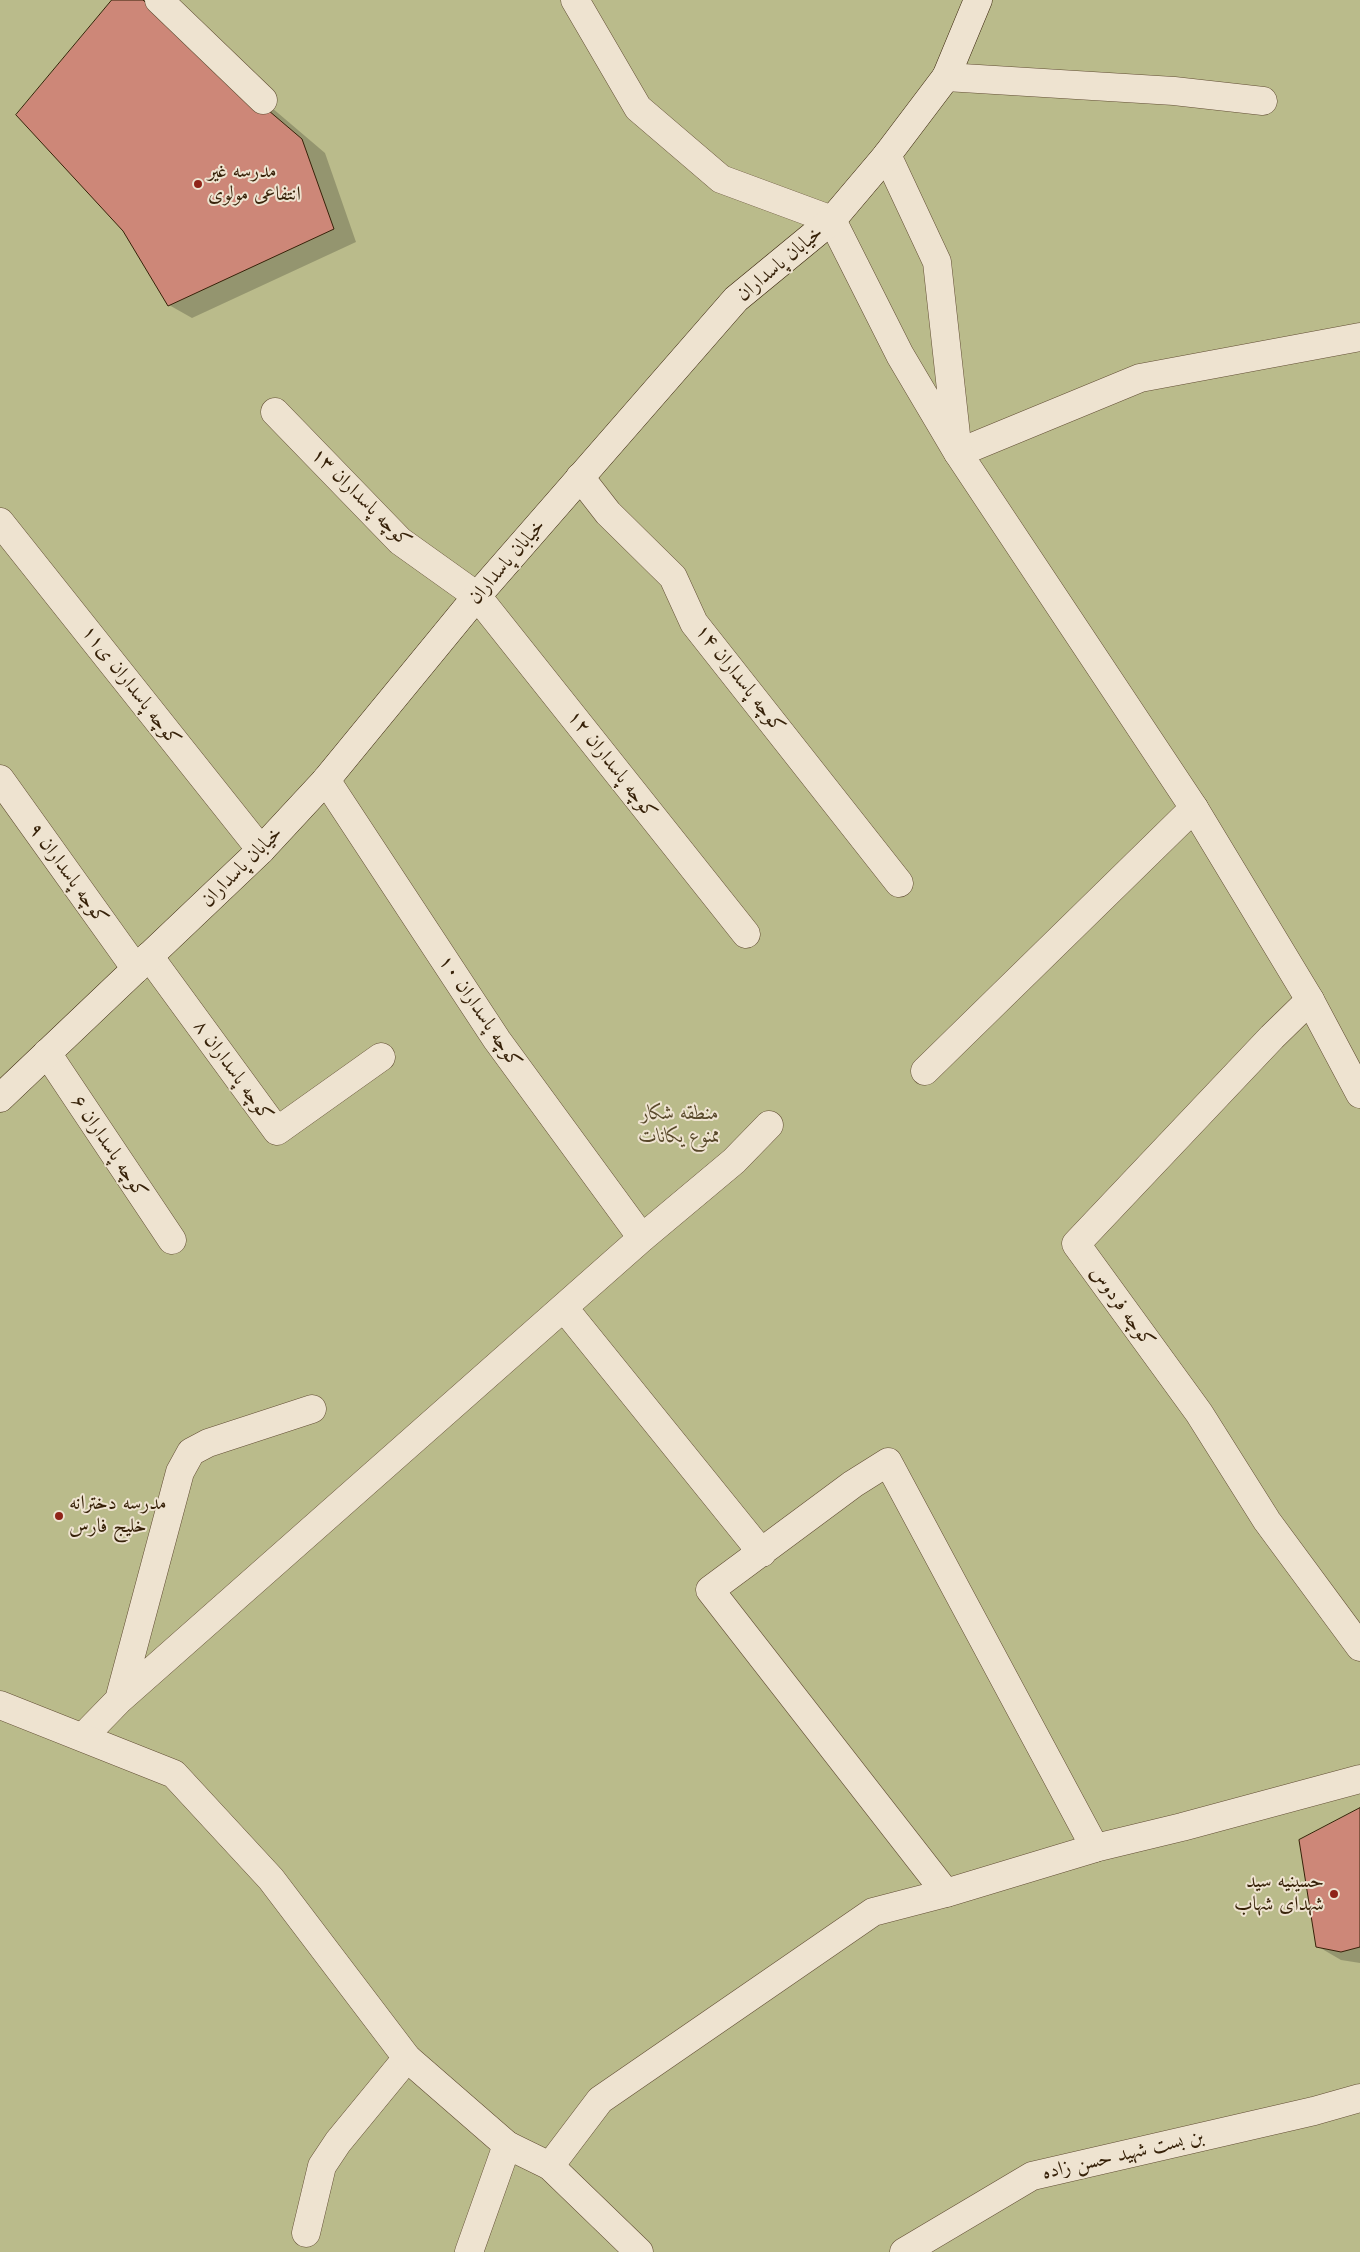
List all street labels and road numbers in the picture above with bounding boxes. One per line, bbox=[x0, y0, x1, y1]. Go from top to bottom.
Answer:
street label: خیابان پاسداران bbox=[732, 221, 828, 307]
street label: کوچه پاسداران ۱۳ bbox=[306, 443, 416, 553]
street label: خیابان پاسداران bbox=[463, 514, 551, 610]
street label: کوچه پاسداران ۱۴ bbox=[690, 620, 790, 738]
street label: کوچه پاسداران ی۱۱ bbox=[76, 621, 186, 751]
street label: کوچه پاسداران ۱۲ bbox=[562, 706, 662, 824]
street label: کوچه پاسداران ۹ bbox=[23, 818, 113, 930]
street label: خیابان پاسداران bbox=[196, 821, 288, 913]
street label: کوچه پاسداران ۱۰ bbox=[433, 951, 527, 1073]
street label: کوچه پاسداران ۸ bbox=[188, 1015, 278, 1127]
street label: کوچه پاسداران ۶ bbox=[66, 1091, 152, 1203]
street label: کوچه فردوس bbox=[1084, 1262, 1160, 1352]
street label: بن بست شهید حسن زاده bbox=[1040, 2125, 1206, 2185]

